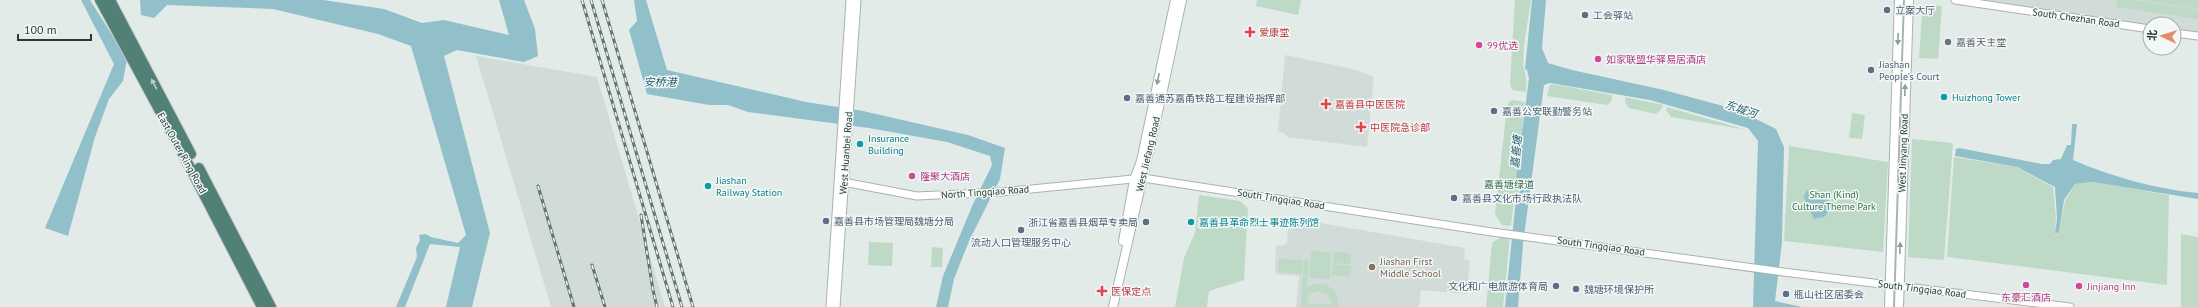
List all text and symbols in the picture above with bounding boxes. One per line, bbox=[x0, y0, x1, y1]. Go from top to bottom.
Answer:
place label: 立案大厅 bbox=[1895, 4, 1935, 17]
marker: 立案大厅 bbox=[1882, 5, 1892, 15]
street label: South Chezhan Road bbox=[2032, 5, 2120, 31]
place label: 工会驿站 bbox=[1593, 9, 1633, 22]
marker: 工会驿站 bbox=[1580, 10, 1590, 20]
scale bar bbox=[18, 16, 91, 42]
north arrow bbox=[2142, 16, 2182, 56]
text: 100 m bbox=[24, 22, 57, 37]
marker: 爱康堂 bbox=[1244, 26, 1256, 38]
place label: 爱康堂 bbox=[1259, 26, 1289, 39]
text: 北 bbox=[2145, 29, 2159, 41]
one-way arrow bbox=[1895, 33, 1901, 46]
place label: 嘉善天主堂 bbox=[1956, 36, 2006, 49]
marker: 嘉善天主堂 bbox=[1943, 37, 1953, 47]
place label: 99优选 bbox=[1487, 39, 1518, 52]
marker: 99优选 bbox=[1474, 40, 1484, 50]
place label: 如家联盟华驿易居酒店 bbox=[1606, 53, 1706, 66]
marker: 如家联盟华驿易居酒店 bbox=[1593, 54, 1603, 64]
place label: Jiashan People's Court bbox=[1878, 58, 1940, 83]
marker: Jiashan People's Court bbox=[1866, 65, 1876, 75]
one-way arrow bbox=[1155, 73, 1161, 85]
water label: 安桥港 bbox=[644, 75, 678, 89]
one-way arrow bbox=[151, 78, 157, 90]
one-way arrow bbox=[1902, 84, 1909, 96]
place label: Huizhong Tower bbox=[1952, 91, 2021, 104]
place label: 嘉善通苏嘉甬铁路工程建设指挥部 bbox=[1135, 92, 1285, 105]
marker: Huizhong Tower bbox=[1939, 92, 1949, 102]
marker: 嘉善通苏嘉甬铁路工程建设指挥部 bbox=[1122, 93, 1132, 103]
water label: 东城河 bbox=[1723, 97, 1761, 122]
marker: 嘉善县中医医院 bbox=[1320, 98, 1332, 110]
place label: 嘉善县中医医院 bbox=[1335, 98, 1405, 111]
place label: 嘉善公安联勤警务站 bbox=[1502, 105, 1592, 118]
marker: 嘉善公安联勤警务站 bbox=[1489, 106, 1499, 116]
street label: East Outer Ring Road bbox=[154, 110, 210, 196]
street label: West Huanbei Road bbox=[837, 111, 855, 195]
street label: West Jinyang Road bbox=[1895, 114, 1911, 192]
street label: West Jiefang Road bbox=[1133, 115, 1163, 193]
marker: 中医院急诊部 bbox=[1355, 121, 1367, 133]
place label: 中医院急诊部 bbox=[1370, 121, 1430, 134]
place label: Insurance Building bbox=[868, 132, 909, 157]
water label: 嘉善塘 bbox=[1508, 133, 1525, 169]
marker: Insurance Building bbox=[855, 139, 865, 149]
place label: 隆聚大酒店 bbox=[920, 170, 970, 183]
marker: 隆聚大酒店 bbox=[907, 171, 917, 181]
place label: Jiashan Railway Station bbox=[715, 174, 782, 199]
park label: 嘉善塘绿道 bbox=[1484, 178, 1534, 191]
marker: Jiashan Railway Station bbox=[703, 181, 713, 191]
street label: North Tingqiao Road bbox=[941, 182, 1029, 202]
street label: South Tingqiao Road bbox=[1236, 186, 1326, 212]
park label: Shan (Kind) Culture Theme Park bbox=[1792, 188, 1876, 213]
place label: 嘉善县文化市场行政执法队 bbox=[1462, 192, 1582, 205]
marker: 嘉善县文化市场行政执法队 bbox=[1449, 193, 1459, 203]
place label: 嘉善县市场管理局魏塘分局 bbox=[834, 215, 954, 228]
marker: 嘉善县市场管理局魏塘分局 bbox=[821, 216, 831, 226]
place label: 浙江省嘉善县烟草专卖局 bbox=[1028, 216, 1138, 229]
place label: 嘉善县革命烈士事迹陈列馆 bbox=[1199, 216, 1319, 229]
marker: 浙江省嘉善县烟草专卖局 bbox=[1141, 217, 1151, 227]
marker: 嘉善县革命烈士事迹陈列馆 bbox=[1186, 217, 1196, 227]
marker: 流动人口管理服务中心 bbox=[1016, 225, 1026, 235]
street label: South Tingqiao Road bbox=[1556, 233, 1646, 259]
place label: 流动人口管理服务中心 bbox=[971, 236, 1071, 249]
one-way arrow bbox=[1897, 241, 1903, 254]
place label: Jiashan First Middle School bbox=[1379, 255, 1441, 280]
marker: Jiashan First Middle School bbox=[1367, 262, 1377, 272]
street label: South Tingqiao Road bbox=[1877, 277, 1967, 301]
place label: 文化和广电旅游体育局 bbox=[1448, 280, 1548, 293]
marker: 东豪汇酒店 bbox=[2021, 280, 2031, 290]
place label: Jinjiang Inn bbox=[2086, 280, 2136, 293]
marker: 文化和广电旅游体育局 bbox=[1551, 281, 1561, 291]
marker: Jinjiang Inn bbox=[2074, 281, 2084, 291]
place label: 魏塘环境保护所 bbox=[1584, 283, 1654, 296]
marker: 魏塘环境保护所 bbox=[1571, 284, 1581, 294]
marker: 医保定点 bbox=[1096, 285, 1108, 297]
place label: 医保定点 bbox=[1111, 285, 1151, 298]
place label: 瓶山社区居委会 bbox=[1794, 288, 1864, 301]
marker: 瓶山社区居委会 bbox=[1781, 289, 1791, 299]
place label: 东豪汇酒店 bbox=[2001, 291, 2051, 304]

